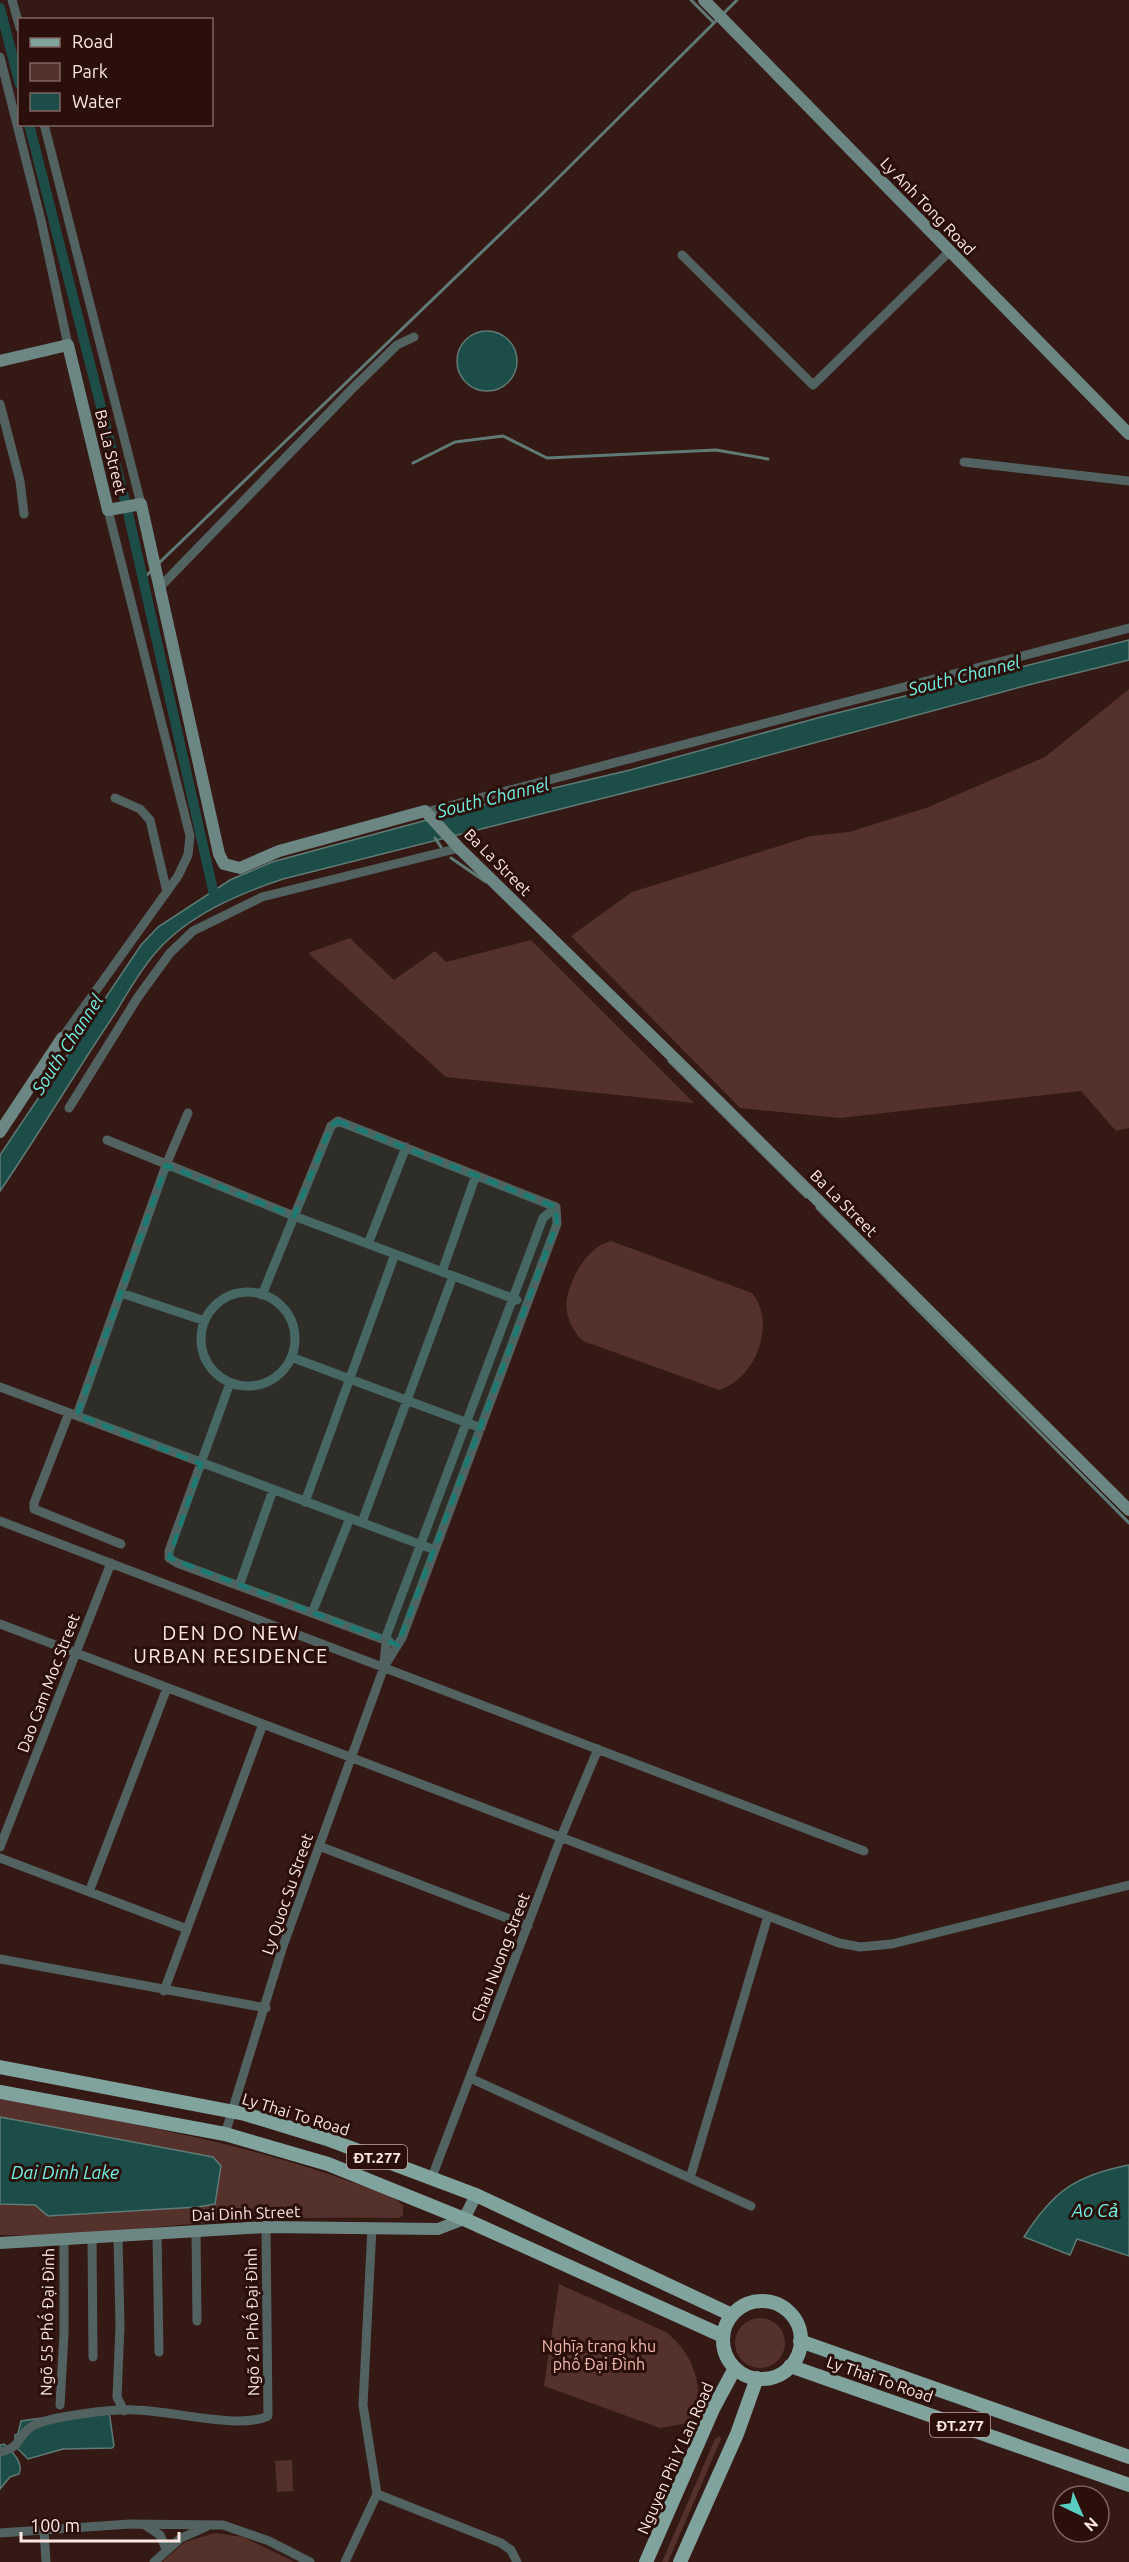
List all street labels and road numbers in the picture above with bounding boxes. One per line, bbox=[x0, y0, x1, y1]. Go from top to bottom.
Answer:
street label: Ly Anh Tong Road bbox=[877, 154, 979, 258]
street label: Ba La Street bbox=[92, 408, 130, 497]
street label: Ba La Street bbox=[461, 825, 536, 900]
street label: Ba La Street bbox=[807, 1166, 882, 1241]
street label: Dao Cam Moc Street bbox=[13, 1610, 83, 1755]
street label: Ly Quoc Su Street bbox=[258, 1830, 316, 1957]
street label: Chau Nuong Street bbox=[467, 1889, 533, 2024]
street label: Ly Thai To Road bbox=[240, 2089, 352, 2139]
road number: ĐT.277 bbox=[347, 2145, 407, 2169]
street label: Dai Dinh Street bbox=[191, 2202, 301, 2224]
street label: Ngõ 55 Phố Đại Đình bbox=[34, 2248, 57, 2396]
street label: Ngõ 21 Phố Đại Đình bbox=[239, 2248, 262, 2396]
street label: Ly Thai To Road bbox=[825, 2352, 935, 2406]
street label: Nguyen Phi Y Lan Road bbox=[633, 2379, 717, 2537]
road number: ĐT.277 bbox=[930, 2413, 990, 2437]

